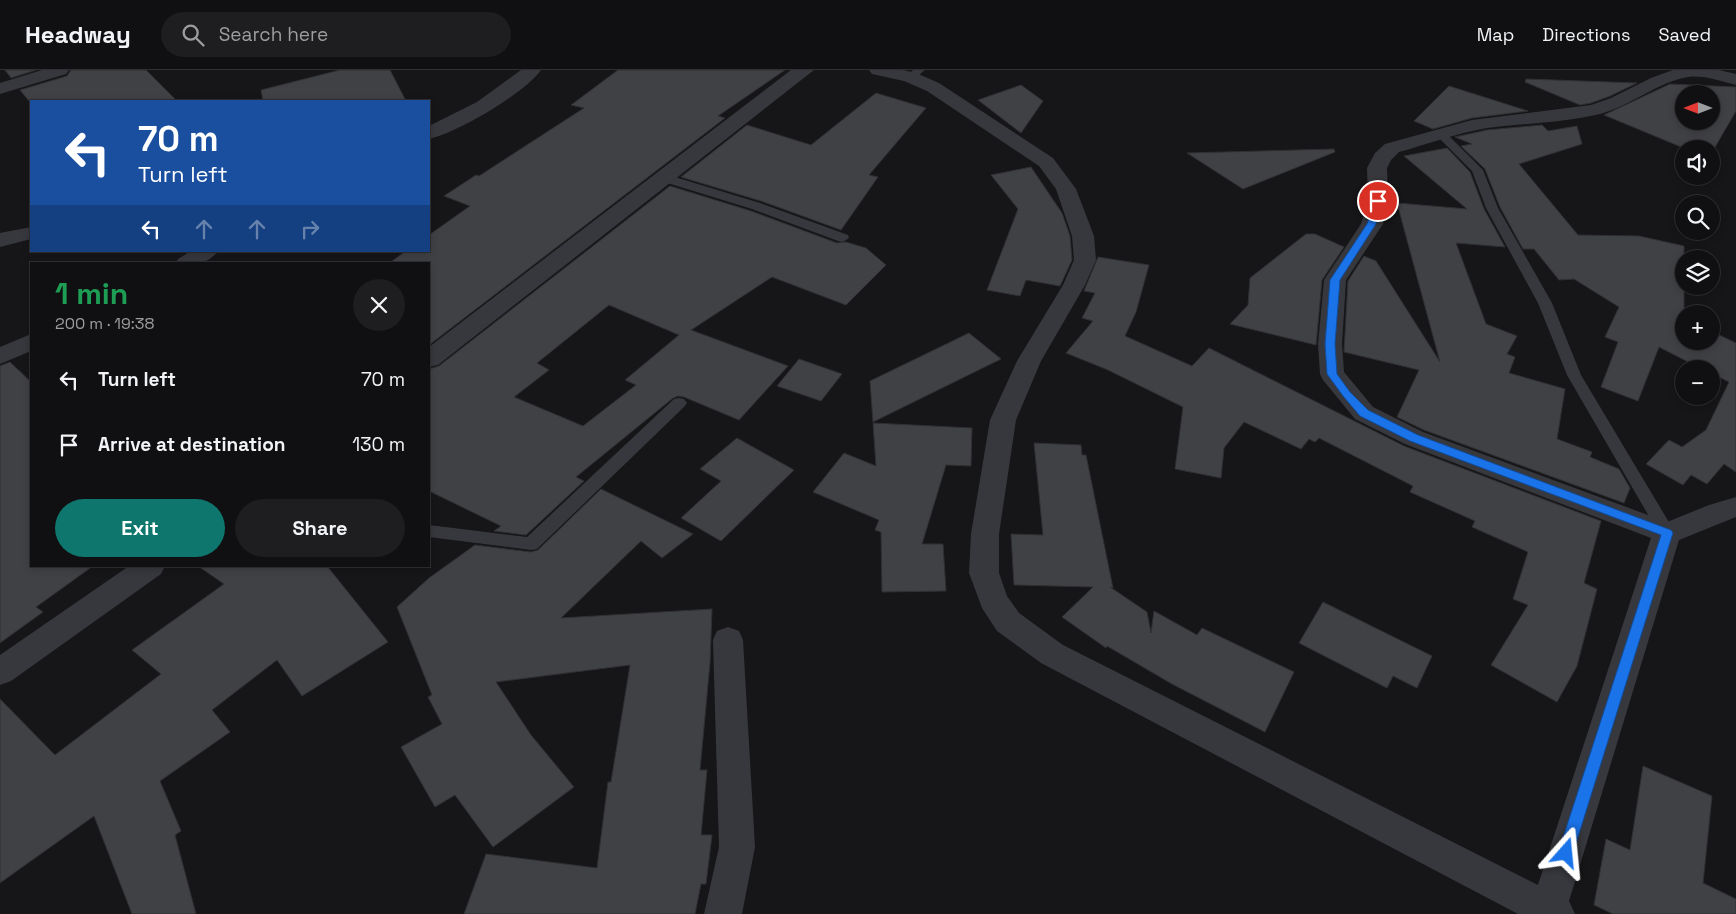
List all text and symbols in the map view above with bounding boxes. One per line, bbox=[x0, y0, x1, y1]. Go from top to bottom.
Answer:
search box bbox=[161, 12, 511, 57]
text: Headway bbox=[25, 19, 131, 50]
icon: search bbox=[179, 21, 207, 49]
text: Search here bbox=[219, 22, 328, 47]
text: Map bbox=[1477, 23, 1514, 46]
text: Directions bbox=[1542, 23, 1631, 46]
text: Saved bbox=[1659, 23, 1711, 46]
north arrow bbox=[1675, 85, 1720, 130]
map controls bbox=[1675, 85, 1720, 405]
text: 70 m bbox=[138, 117, 219, 161]
icon: left bbox=[55, 120, 120, 185]
button: sound bbox=[1675, 140, 1720, 185]
text: Turn left bbox=[138, 160, 228, 188]
pin bbox=[1357, 180, 1399, 222]
icon: arrive bbox=[1364, 187, 1392, 215]
button: search bbox=[1675, 195, 1720, 240]
icon: left bbox=[137, 215, 165, 243]
icon: ahead bbox=[190, 215, 218, 243]
icon: ahead bbox=[243, 215, 271, 243]
icon: right bbox=[296, 215, 324, 243]
button: layers bbox=[1675, 250, 1720, 295]
text: 1 min bbox=[55, 274, 128, 313]
button: close bbox=[353, 279, 405, 331]
button: + bbox=[1675, 305, 1720, 350]
text: 200 m · 19:38 bbox=[55, 313, 154, 334]
button: − bbox=[1675, 360, 1720, 405]
icon: left bbox=[55, 366, 83, 394]
text: Turn left bbox=[98, 367, 176, 392]
text: 70 m bbox=[361, 367, 405, 392]
icon: arrive bbox=[55, 431, 83, 459]
text: Arrive at destination bbox=[98, 432, 286, 457]
text: 130 m bbox=[352, 432, 405, 457]
button: Exit bbox=[55, 499, 225, 557]
button: Share bbox=[235, 499, 405, 557]
position arrow bbox=[1539, 826, 1591, 878]

